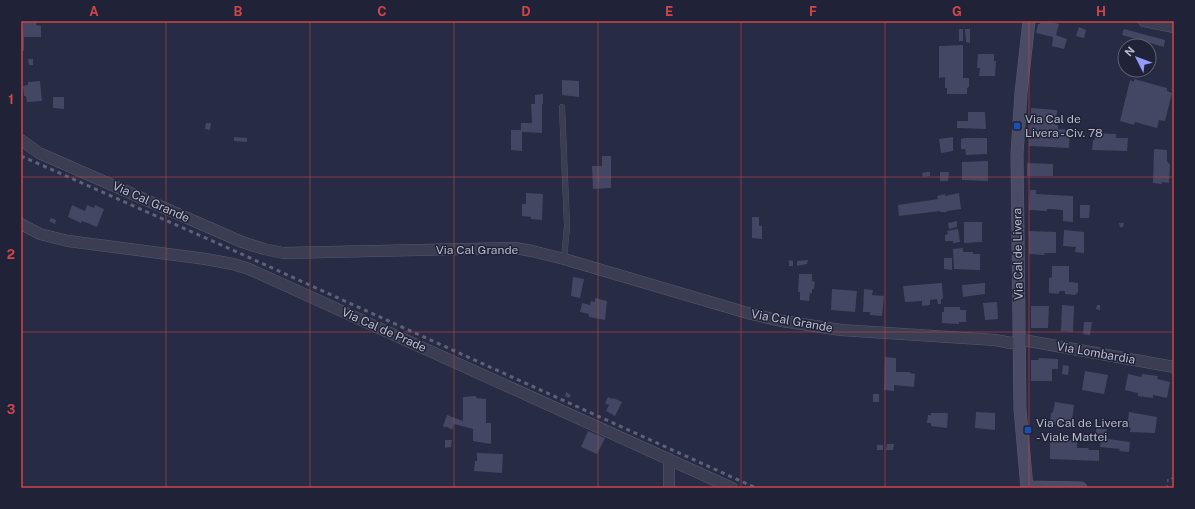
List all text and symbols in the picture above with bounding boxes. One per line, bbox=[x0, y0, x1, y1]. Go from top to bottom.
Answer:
text: A bbox=[89, 4, 99, 19]
text: B bbox=[234, 4, 243, 19]
text: C bbox=[377, 4, 387, 19]
text: D bbox=[521, 4, 531, 19]
text: E bbox=[665, 4, 673, 19]
text: F bbox=[809, 4, 817, 19]
text: G bbox=[952, 4, 962, 19]
text: H bbox=[1096, 4, 1106, 19]
north arrow bbox=[1117, 38, 1157, 78]
text: N bbox=[1122, 44, 1137, 59]
text: 1 bbox=[8, 92, 14, 107]
place label: Via Cal de Livera - Civ. 78 bbox=[1025, 112, 1103, 140]
marker: Via Cal de Livera - Civ. 78 bbox=[1012, 121, 1022, 131]
street label: Via Cal Grande bbox=[110, 179, 192, 225]
street label: Via Cal de Livera bbox=[1010, 208, 1026, 300]
street label: Via Cal Grande bbox=[436, 243, 519, 257]
text: 2 bbox=[7, 247, 15, 262]
street label: Via Cal de Prade bbox=[339, 305, 429, 355]
street label: Via Cal Grande bbox=[750, 307, 834, 335]
street label: Via Lombardia bbox=[1056, 339, 1136, 367]
text: 3 bbox=[7, 402, 16, 417]
place label: Via Cal de Livera - Viale Mattei bbox=[1036, 416, 1128, 444]
marker: Via Cal de Livera - Viale Mattei bbox=[1023, 425, 1033, 435]

